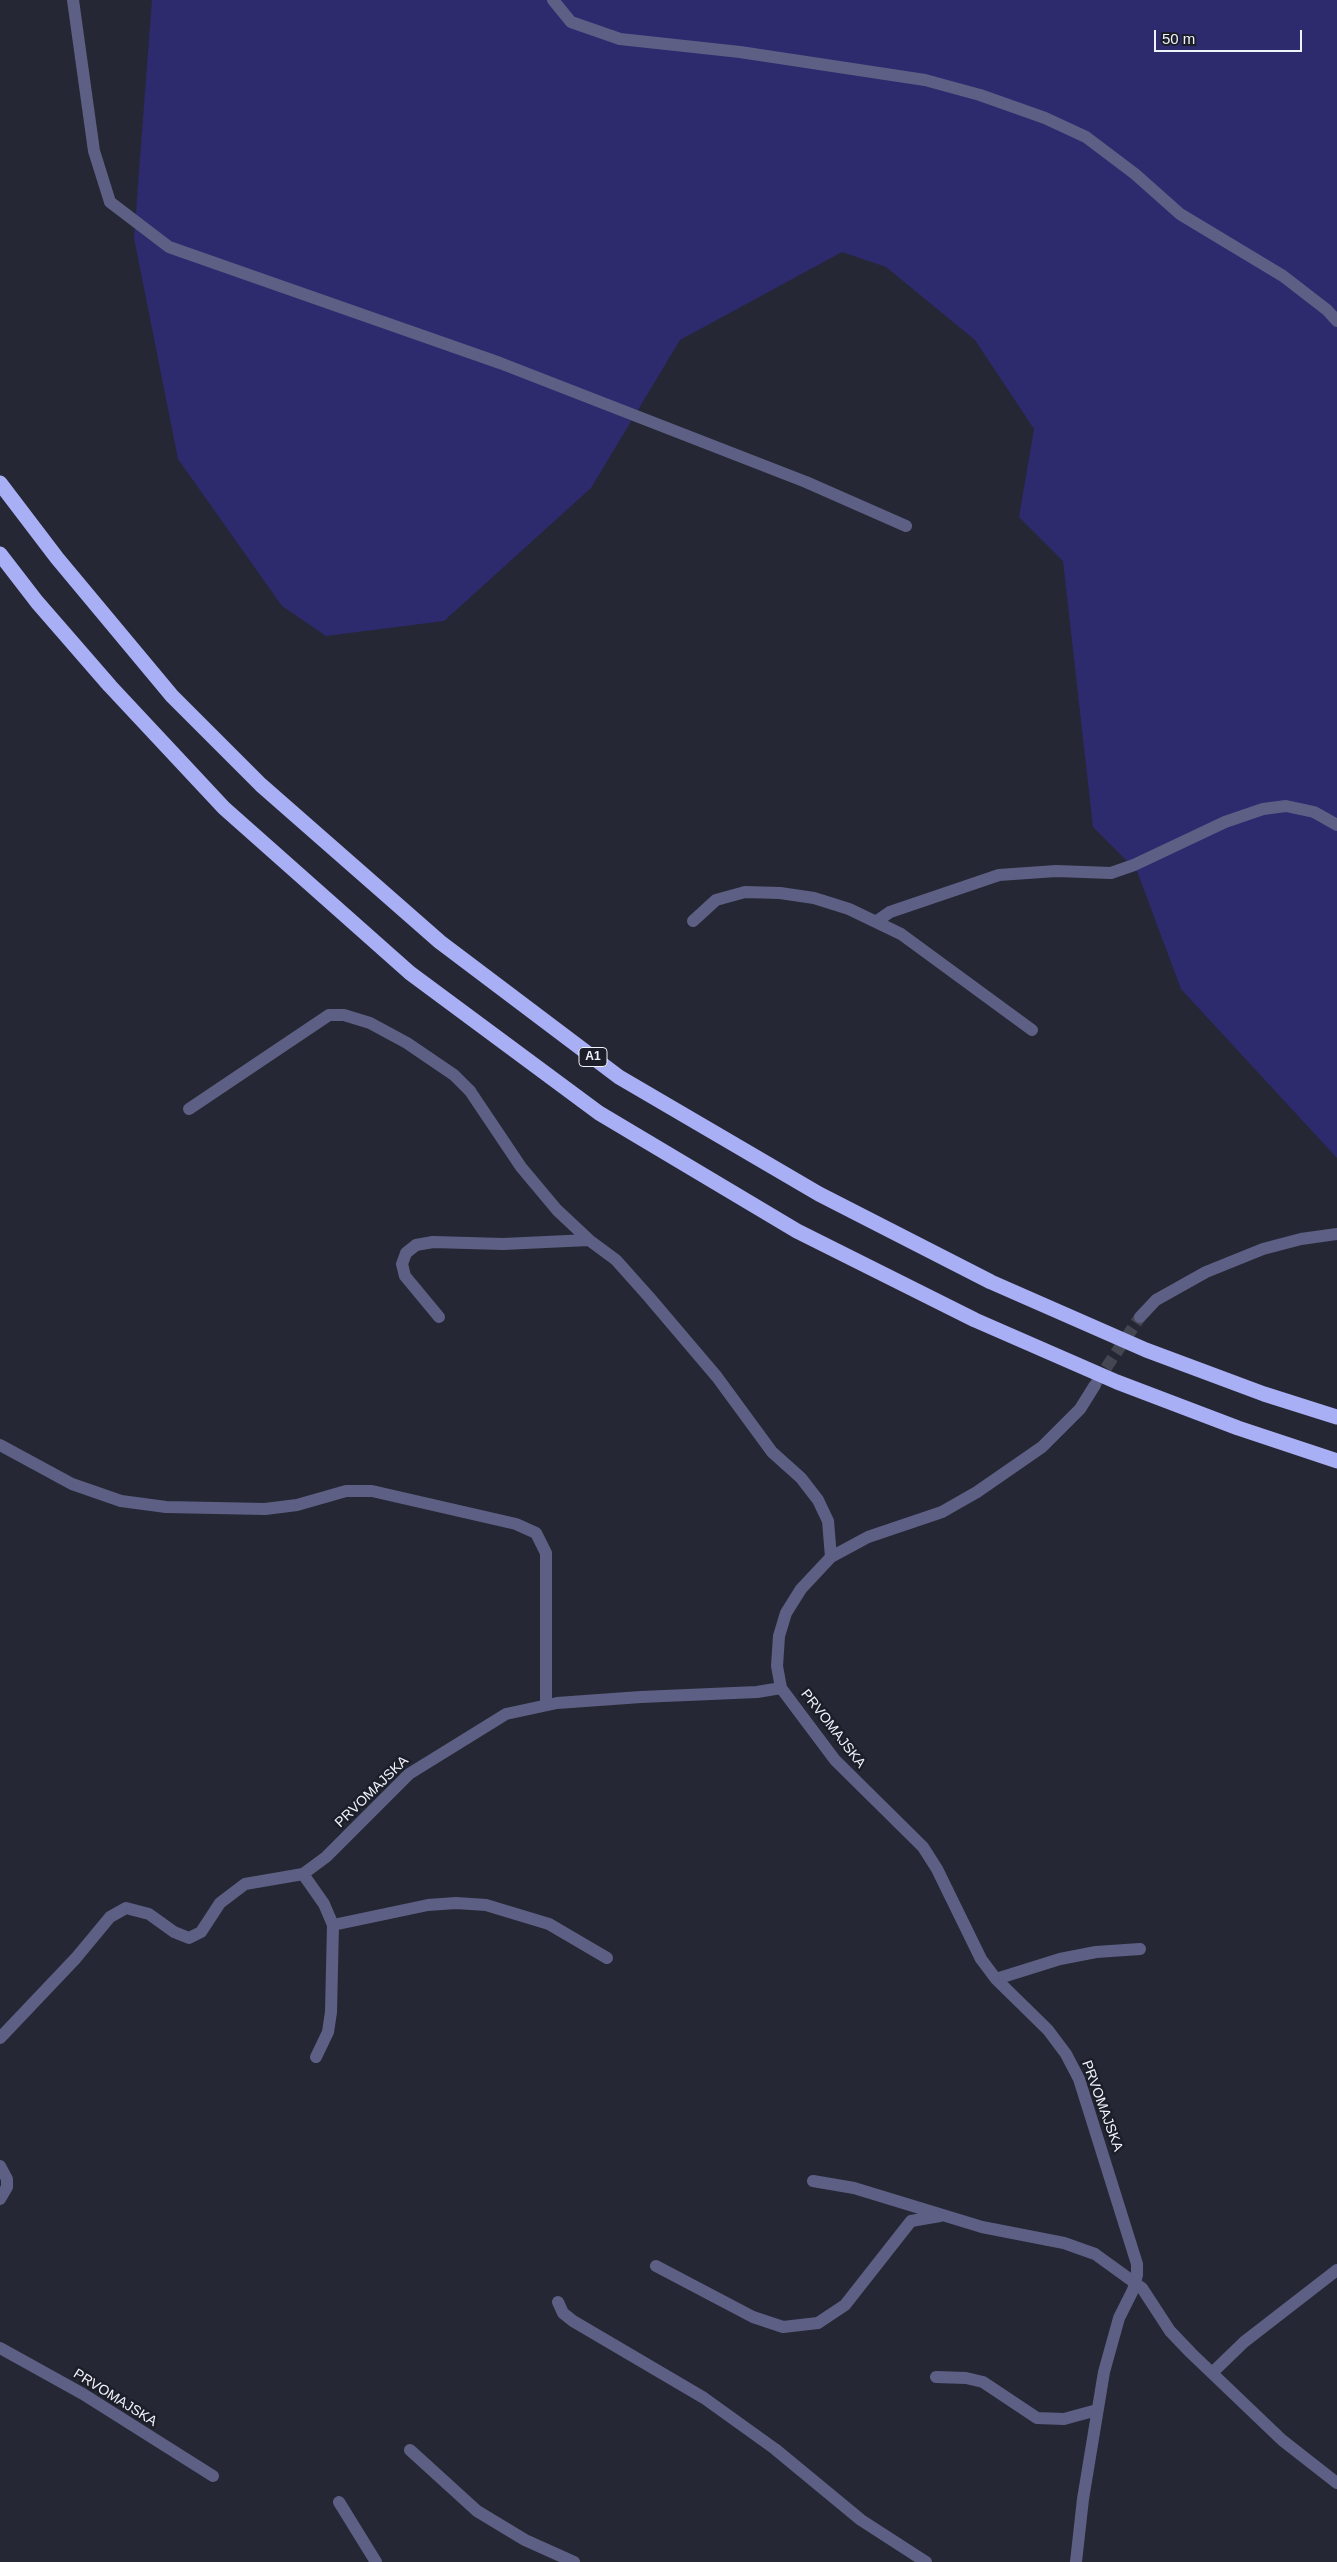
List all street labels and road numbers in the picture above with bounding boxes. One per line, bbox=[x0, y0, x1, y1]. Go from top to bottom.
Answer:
road number: A1 bbox=[579, 1048, 607, 1066]
street label: PRVOMAJSKA bbox=[797, 1686, 869, 1772]
street label: PRVOMAJSKA bbox=[332, 1753, 412, 1831]
street label: PRVOMAJSKA bbox=[1078, 2058, 1126, 2154]
street label: PRVOMAJSKA bbox=[70, 2366, 160, 2430]

